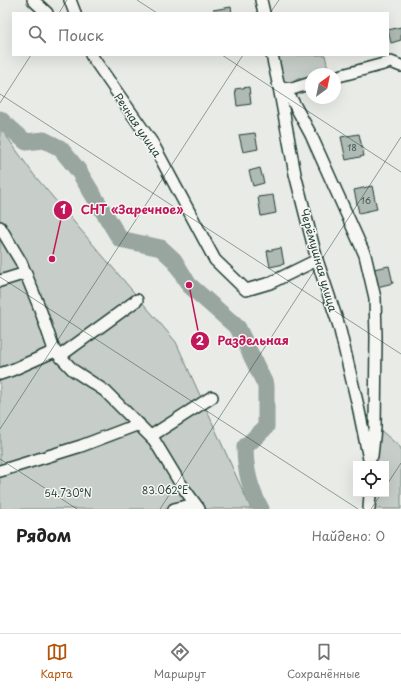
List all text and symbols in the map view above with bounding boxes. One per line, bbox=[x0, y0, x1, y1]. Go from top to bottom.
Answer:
search box bbox=[12, 12, 389, 56]
icon: search bbox=[26, 23, 48, 45]
text: Поиск bbox=[58, 23, 104, 46]
north arrow bbox=[305, 68, 341, 104]
street label: Речная улица bbox=[110, 89, 166, 161]
house number: 18 bbox=[347, 140, 357, 154]
house number: 16 bbox=[361, 193, 371, 207]
callout: СНТ «Заречное» bbox=[53, 198, 192, 222]
text: 1 bbox=[60, 200, 66, 218]
text: СНТ «Заречное» bbox=[81, 200, 183, 218]
street label: Черёмушная улица bbox=[296, 206, 342, 314]
callout: Раздельная bbox=[190, 329, 297, 353]
text: 2 bbox=[196, 331, 205, 349]
text: Раздельная bbox=[217, 331, 289, 349]
map controls bbox=[353, 461, 389, 497]
button: locate bbox=[353, 461, 389, 497]
text: 83.062°E bbox=[142, 482, 188, 497]
text: 54.730°N bbox=[44, 485, 92, 500]
text: Рядом bbox=[16, 522, 71, 548]
text: Найдено: 0 bbox=[312, 526, 385, 545]
tab: Карта bbox=[41, 641, 73, 682]
tab: Маршрут bbox=[154, 641, 206, 682]
tab: Сохранённые bbox=[287, 641, 360, 682]

